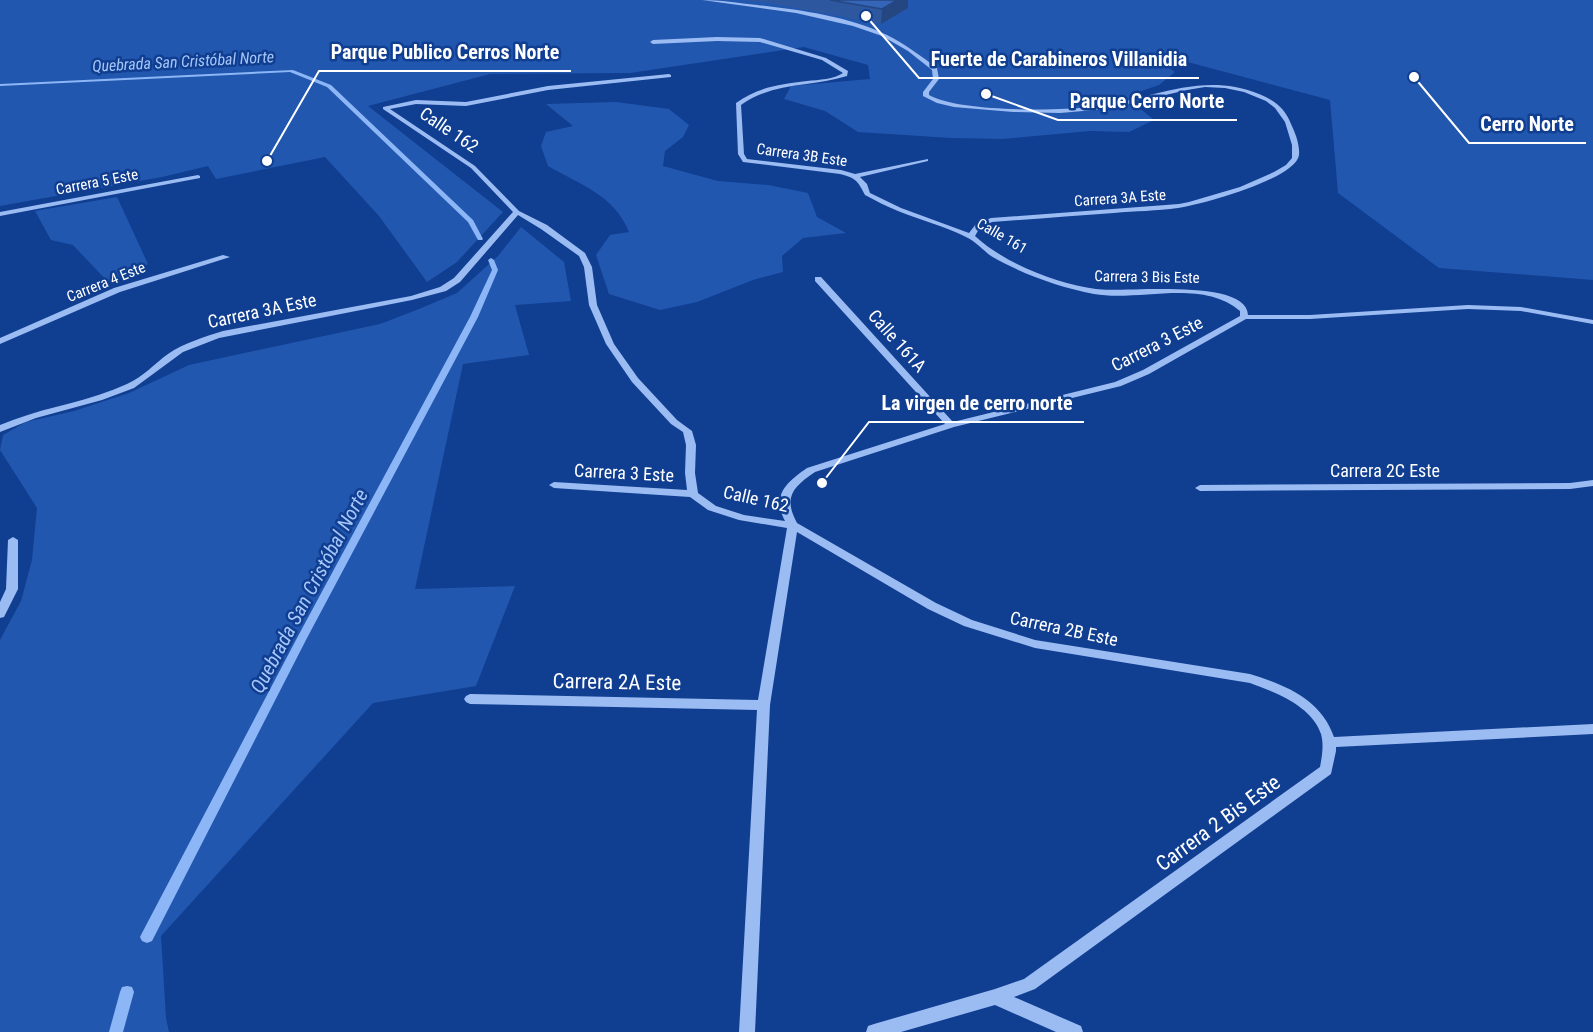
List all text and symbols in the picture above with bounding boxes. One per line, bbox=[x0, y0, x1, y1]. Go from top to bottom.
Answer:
callout: Parque Publico Cerros Norte bbox=[319, 33, 571, 71]
text: Parque Publico Cerros Norte bbox=[331, 40, 559, 64]
callout: Fuerte de Carabineros Villanidia bbox=[919, 40, 1199, 78]
water label: Quebrada San Cristóbal Norte bbox=[92, 47, 274, 76]
text: Fuerte de Carabineros Villanidia bbox=[931, 47, 1187, 71]
callout: Parque Cerro Norte bbox=[1058, 82, 1237, 120]
text: Parque Cerro Norte bbox=[1070, 89, 1224, 113]
street label: Calle 162 bbox=[416, 102, 483, 157]
callout: Cerro Norte bbox=[1469, 105, 1586, 143]
text: Cerro Norte bbox=[1480, 112, 1574, 136]
street label: Carrera 3B Este bbox=[755, 140, 849, 170]
street label: Carrera 5 Este bbox=[54, 165, 140, 199]
street label: Carrera 3A Este bbox=[1074, 186, 1166, 210]
street label: Calle 161 bbox=[974, 214, 1030, 258]
street label: Carrera 4 Este bbox=[64, 258, 148, 306]
street label: Carrera 3 Bis Este bbox=[1094, 267, 1200, 287]
street label: Carrera 3A Este bbox=[206, 289, 318, 332]
street label: Calle 161A bbox=[864, 305, 931, 377]
street label: Carrera 3 Este bbox=[1108, 312, 1206, 376]
callout: La virgen de cerro norte bbox=[869, 384, 1084, 422]
text: La virgen de cerro norte bbox=[881, 391, 1073, 415]
street label: Carrera 3 Este bbox=[574, 459, 674, 486]
street label: Carrera 2C Este bbox=[1330, 460, 1440, 481]
street label: Calle 162 bbox=[721, 481, 791, 516]
water label: Quebrada San Cristóbal Norte bbox=[245, 485, 373, 697]
street label: Carrera 2B Este bbox=[1008, 607, 1120, 650]
street label: Carrera 2A Este bbox=[552, 669, 682, 695]
street label: Carrera 2 Bis Este bbox=[1151, 770, 1285, 876]

